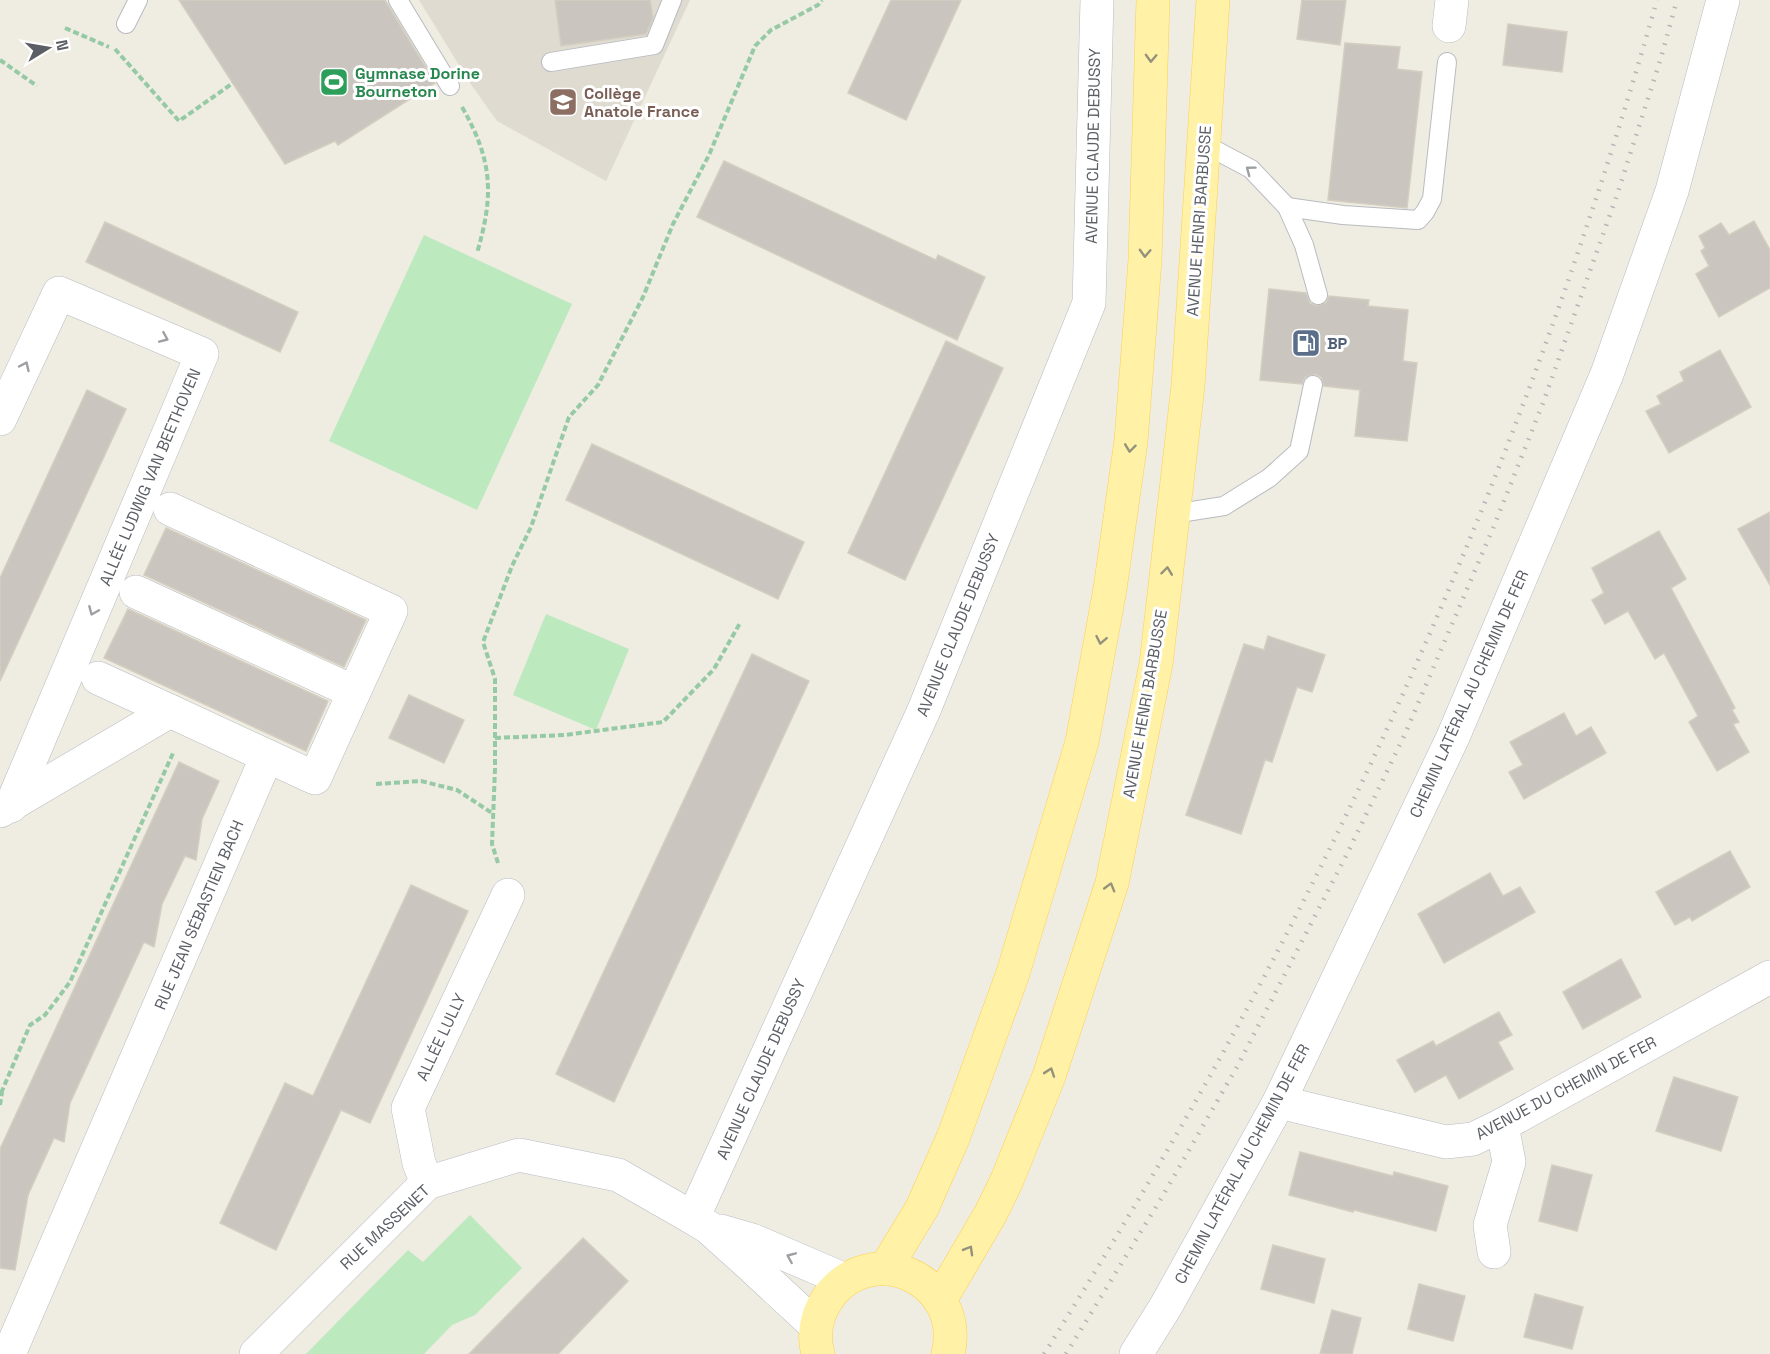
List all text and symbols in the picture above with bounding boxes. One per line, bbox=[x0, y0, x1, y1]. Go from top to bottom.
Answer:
north arrow bbox=[18, 18, 78, 78]
text: N bbox=[51, 38, 74, 53]
street label: AVENUE CLAUDE DEBUSSY bbox=[1081, 48, 1105, 244]
one-way arrow bbox=[1145, 54, 1158, 63]
place label: Gymnase Dorine Bourneton bbox=[355, 63, 480, 102]
sports icon: Gymnase Dorine Bourneton bbox=[318, 66, 350, 98]
place label: Collège Anatole France bbox=[584, 83, 699, 122]
school or university icon: Collège Anatole France bbox=[547, 86, 579, 118]
street label: AVENUE HENRI BARBUSSE bbox=[1182, 125, 1216, 317]
one-way arrow bbox=[1245, 166, 1256, 177]
one-way arrow bbox=[1139, 249, 1151, 258]
fuel station icon: BP bbox=[1290, 327, 1322, 359]
one-way arrow bbox=[158, 330, 169, 342]
place label: BP bbox=[1327, 333, 1348, 354]
one-way arrow bbox=[17, 362, 29, 373]
street label: ALLÉE LUDWIG VAN BEETHOVEN bbox=[95, 365, 205, 589]
one-way arrow bbox=[1125, 443, 1137, 452]
street label: AVENUE CLAUDE DEBUSSY bbox=[912, 530, 1004, 720]
one-way arrow bbox=[1160, 567, 1172, 576]
street label: CHEMIN LATÉRAL AU CHEMIN DE FER bbox=[1405, 567, 1533, 821]
one-way arrow bbox=[88, 605, 100, 616]
street label: AVENUE HENRI BARBUSSE bbox=[1118, 608, 1172, 800]
one-way arrow bbox=[1095, 635, 1108, 645]
street label: RUE JEAN SÉBASTIEN BACH bbox=[149, 817, 249, 1013]
one-way arrow bbox=[1103, 882, 1115, 893]
street label: AVENUE CLAUDE DEBUSSY bbox=[712, 975, 810, 1163]
street label: ALLÉE LULLY bbox=[412, 990, 471, 1084]
street label: AVENUE DU CHEMIN DE FER bbox=[1472, 1031, 1660, 1145]
street label: CHEMIN LATÉRAL AU CHEMIN DE FER bbox=[1170, 1040, 1314, 1288]
one-way arrow bbox=[1043, 1067, 1055, 1078]
street label: RUE MASSENET bbox=[336, 1180, 434, 1274]
one-way arrow bbox=[962, 1245, 974, 1256]
one-way arrow bbox=[787, 1252, 798, 1264]

